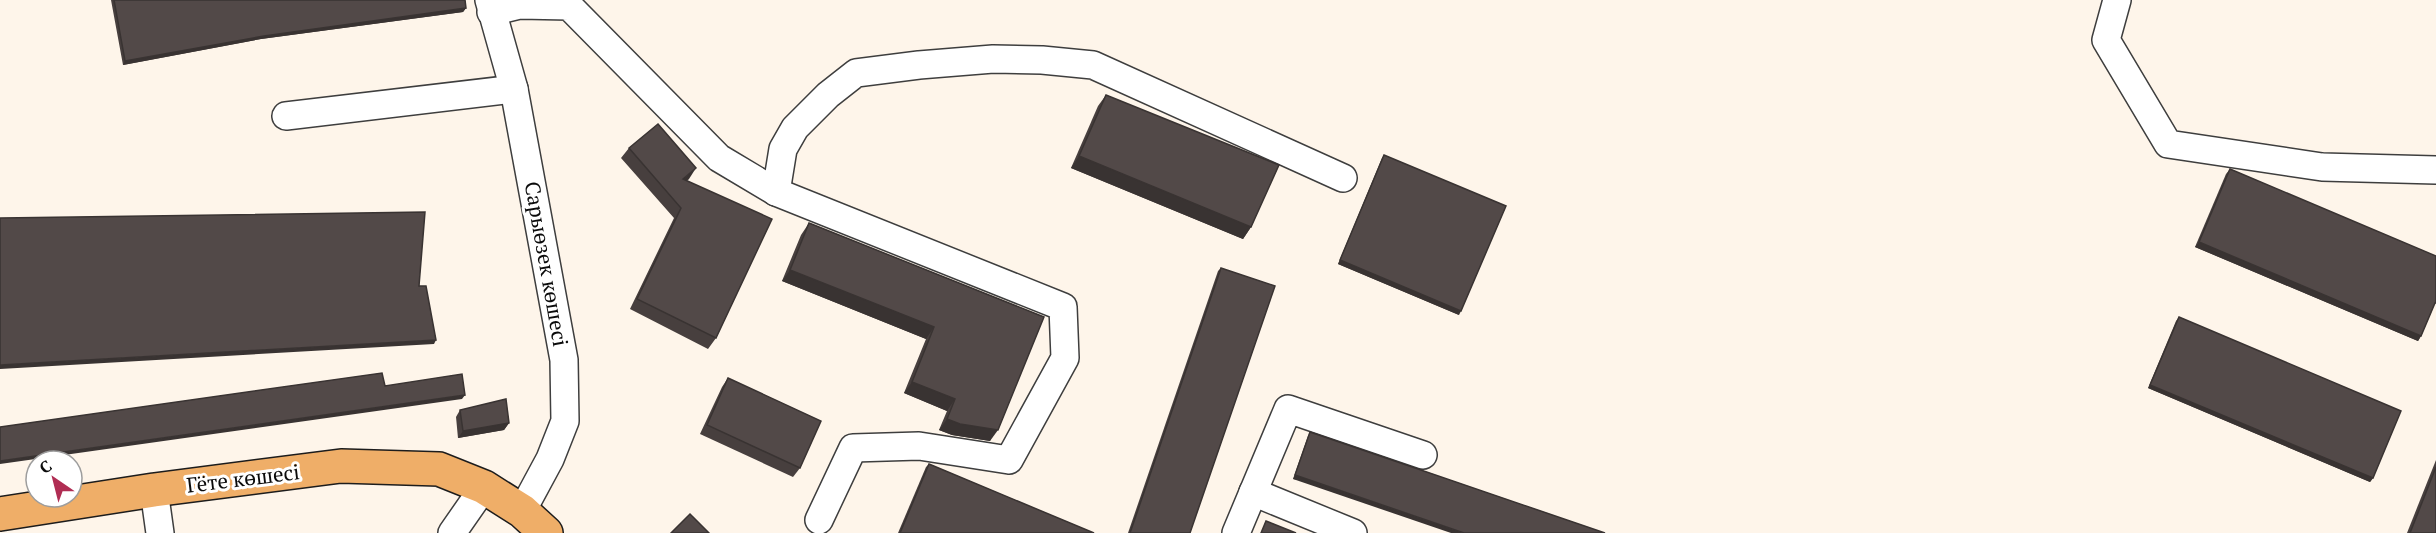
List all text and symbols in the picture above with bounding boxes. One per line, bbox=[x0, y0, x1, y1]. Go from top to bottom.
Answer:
street label: Сарыөзек көшесі bbox=[519, 179, 575, 349]
north arrow bbox=[24, 449, 84, 509]
text: С bbox=[35, 455, 56, 479]
street label: Гёте көшесі bbox=[185, 457, 301, 499]

